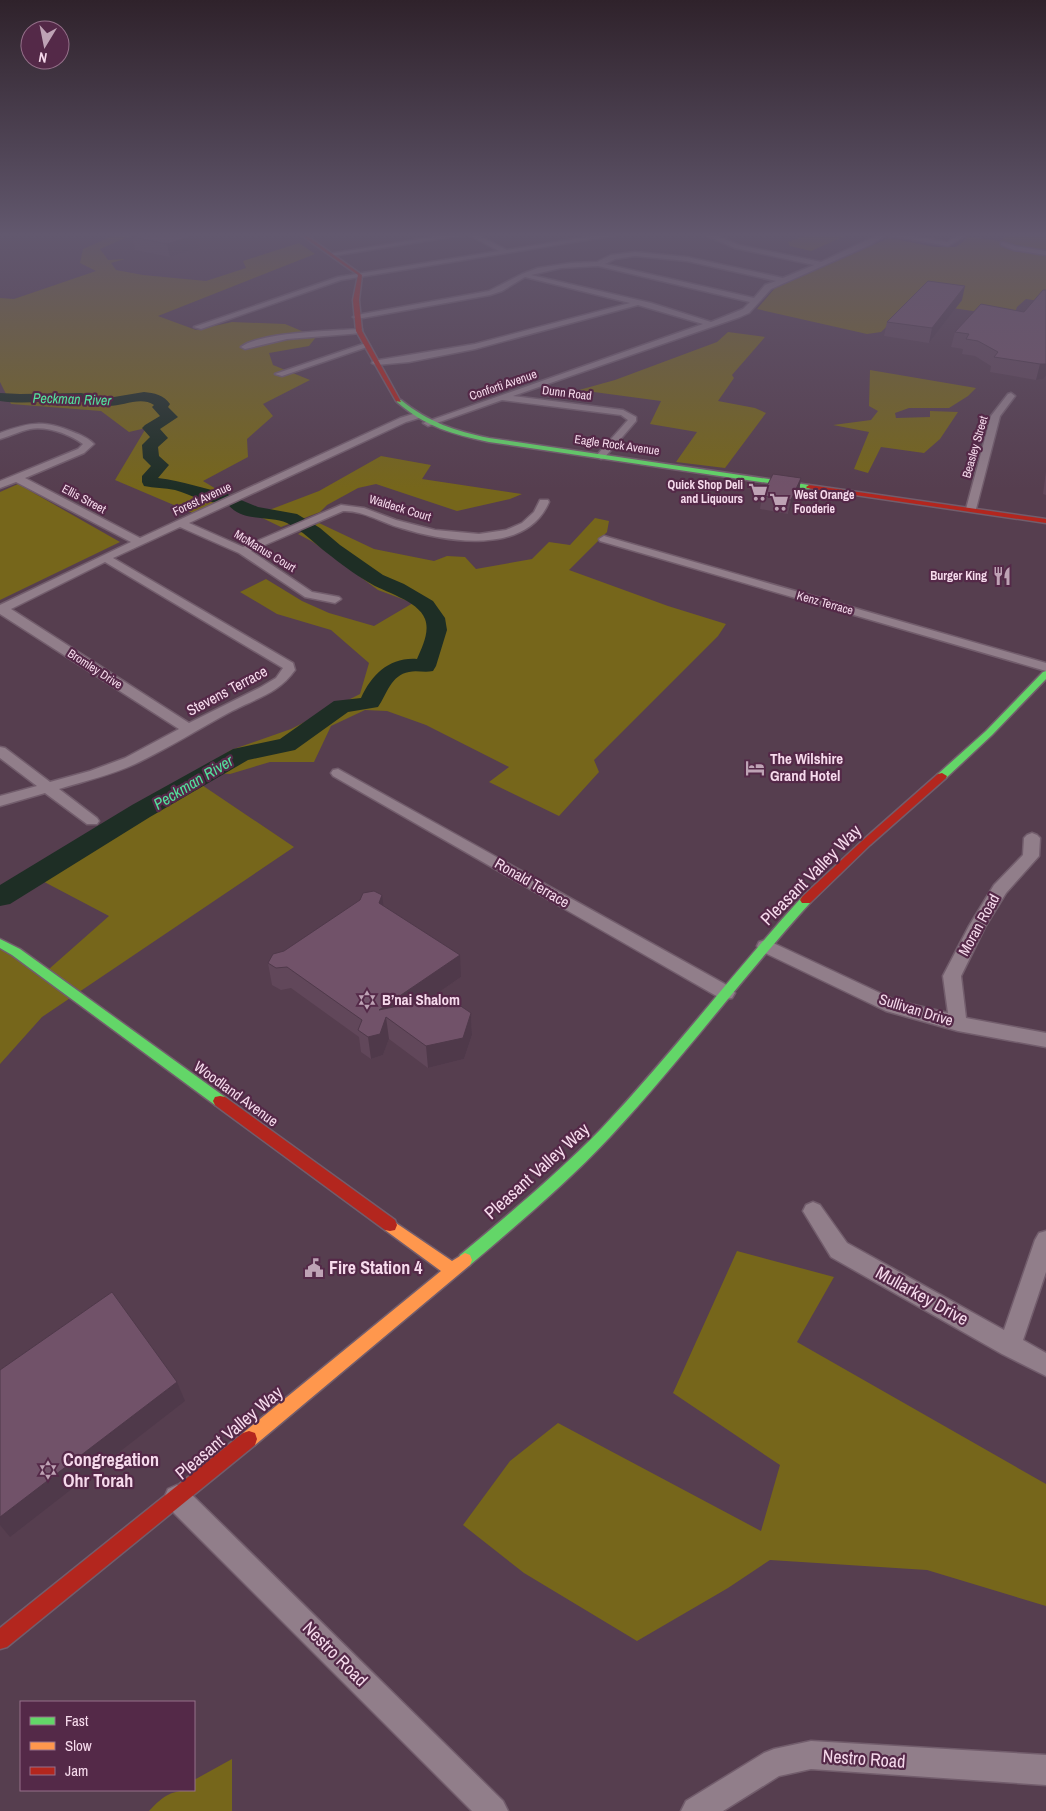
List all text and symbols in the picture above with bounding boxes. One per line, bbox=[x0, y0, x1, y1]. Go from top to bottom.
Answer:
north arrow bbox=[20, 20, 70, 70]
text: N bbox=[37, 48, 48, 67]
street label: Conforti Avenue bbox=[467, 366, 539, 404]
street label: Dunn Road bbox=[541, 382, 593, 404]
water label: Peckman River bbox=[32, 389, 113, 409]
street label: Beasley Street bbox=[958, 414, 992, 480]
street label: Eagle Rock Avenue bbox=[573, 431, 661, 459]
place label: Quick Shop Deli and Liquours bbox=[668, 477, 744, 507]
street label: Forest Avenue bbox=[170, 478, 234, 520]
street label: Ellis Street bbox=[59, 481, 109, 517]
supermarket icon: Quick Shop Deli and Liquours bbox=[747, 481, 769, 503]
place label: West Orange Fooderie bbox=[794, 487, 855, 517]
street label: Waldeck Court bbox=[367, 491, 433, 525]
supermarket icon: West Orange Fooderie bbox=[768, 491, 790, 513]
street label: McManus Court bbox=[231, 526, 299, 576]
restaurant icon: Burger King bbox=[991, 565, 1013, 587]
place label: Burger King bbox=[930, 568, 987, 584]
street label: Kenz Terrace bbox=[795, 587, 855, 619]
street label: Bromley Drive bbox=[64, 645, 126, 693]
street label: Stevens Terrace bbox=[183, 660, 271, 721]
place label: The Wilshire Grand Hotel bbox=[770, 748, 843, 786]
water label: Peckman River bbox=[149, 749, 238, 815]
hotel icon: The Wilshire Grand Hotel bbox=[744, 757, 766, 779]
street label: Pleasant Valley Way bbox=[755, 818, 867, 931]
street label: Ronald Terrace bbox=[491, 853, 574, 913]
street label: Moran Road bbox=[953, 890, 1004, 959]
street label: Sullivan Drive bbox=[876, 988, 956, 1031]
synagogue icon: B’nai Shalom bbox=[356, 989, 378, 1011]
place label: B’nai Shalom bbox=[382, 989, 460, 1010]
street label: Woodland Avenue bbox=[190, 1056, 283, 1131]
street label: Pleasant Valley Way bbox=[479, 1116, 595, 1225]
place label: Fire Station 4 bbox=[329, 1255, 423, 1280]
public building icon: Fire Station 4 bbox=[303, 1257, 325, 1279]
street label: Mullarkey Drive bbox=[871, 1260, 973, 1331]
street label: Pleasant Valley Way bbox=[169, 1380, 288, 1485]
place label: Congregation Ohr Torah bbox=[63, 1447, 159, 1493]
synagogue icon: Congregation Ohr Torah bbox=[37, 1459, 59, 1481]
street label: Nestro Road bbox=[297, 1616, 373, 1692]
legend bbox=[20, 1701, 195, 1791]
text: Fast bbox=[65, 1710, 89, 1731]
text: Slow bbox=[65, 1735, 92, 1756]
street label: Nestro Road bbox=[822, 1743, 906, 1774]
text: Jam bbox=[65, 1760, 88, 1781]

